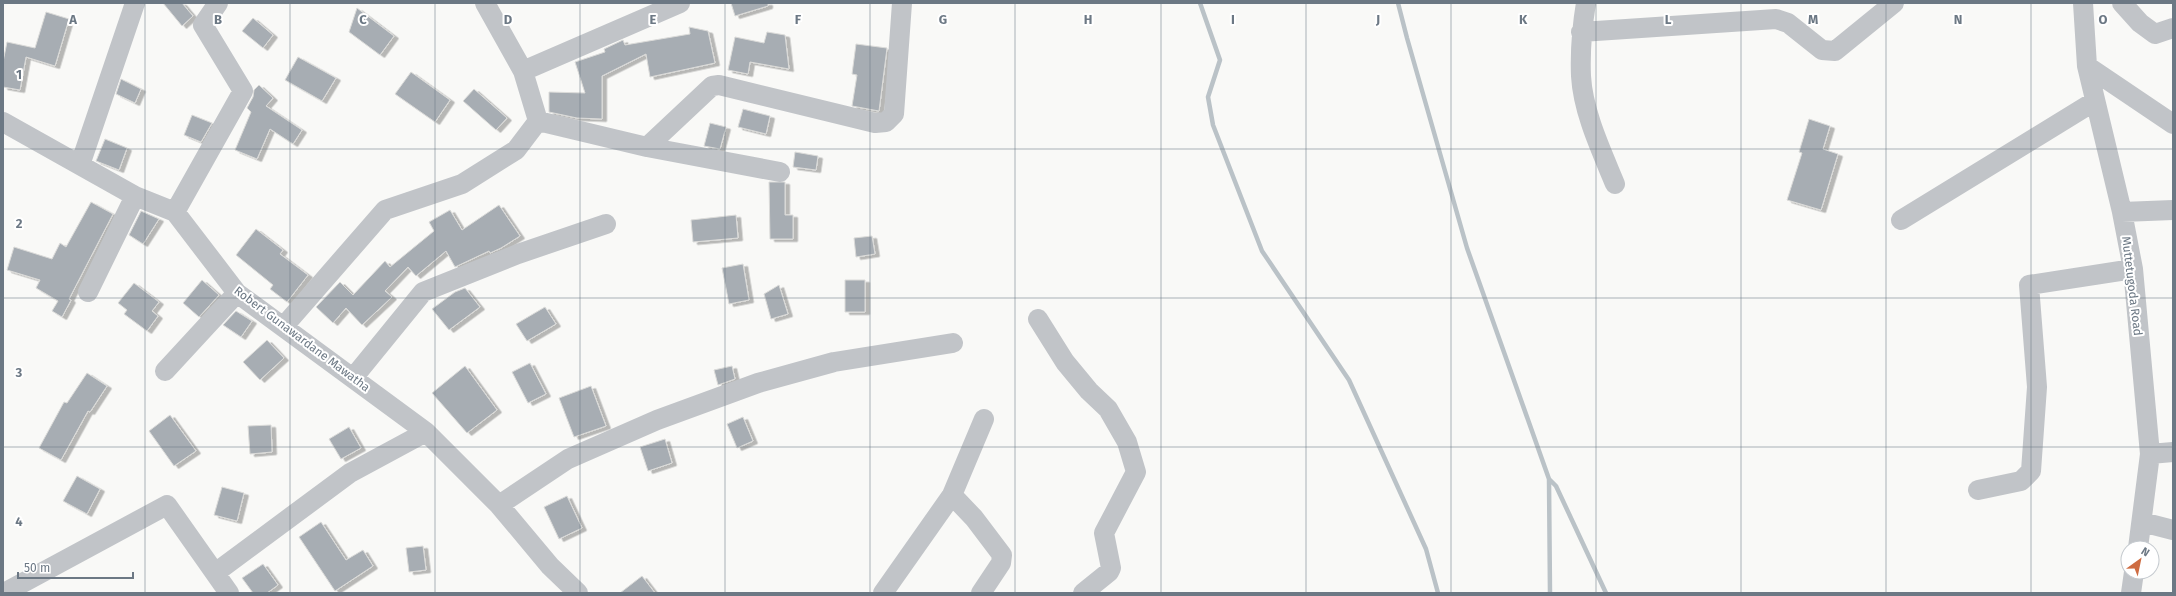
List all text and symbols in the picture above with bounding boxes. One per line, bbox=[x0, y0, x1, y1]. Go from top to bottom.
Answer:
text: A bbox=[68, 12, 77, 27]
text: B bbox=[214, 12, 222, 27]
text: C bbox=[359, 12, 367, 27]
text: D bbox=[504, 12, 513, 27]
text: E bbox=[650, 12, 657, 27]
text: F bbox=[795, 12, 802, 27]
text: G bbox=[939, 12, 947, 27]
text: H bbox=[1084, 12, 1092, 27]
text: I bbox=[1231, 12, 1235, 27]
text: J bbox=[1375, 12, 1380, 27]
text: K bbox=[1519, 12, 1528, 27]
text: L bbox=[1665, 12, 1672, 27]
text: M bbox=[1808, 12, 1818, 27]
text: N bbox=[1954, 12, 1962, 27]
text: O bbox=[2099, 12, 2108, 27]
text: 1 bbox=[16, 67, 22, 82]
text: 2 bbox=[16, 216, 23, 231]
street label: Muttetugoda Road bbox=[2119, 235, 2145, 337]
street label: Robert Gunawardane Mawatha bbox=[231, 283, 373, 395]
text: 3 bbox=[15, 365, 23, 380]
text: 4 bbox=[15, 514, 23, 529]
north arrow bbox=[2120, 540, 2160, 580]
text: N bbox=[2139, 545, 2152, 559]
scale bar bbox=[18, 554, 133, 580]
text: 50 m bbox=[24, 561, 50, 575]

